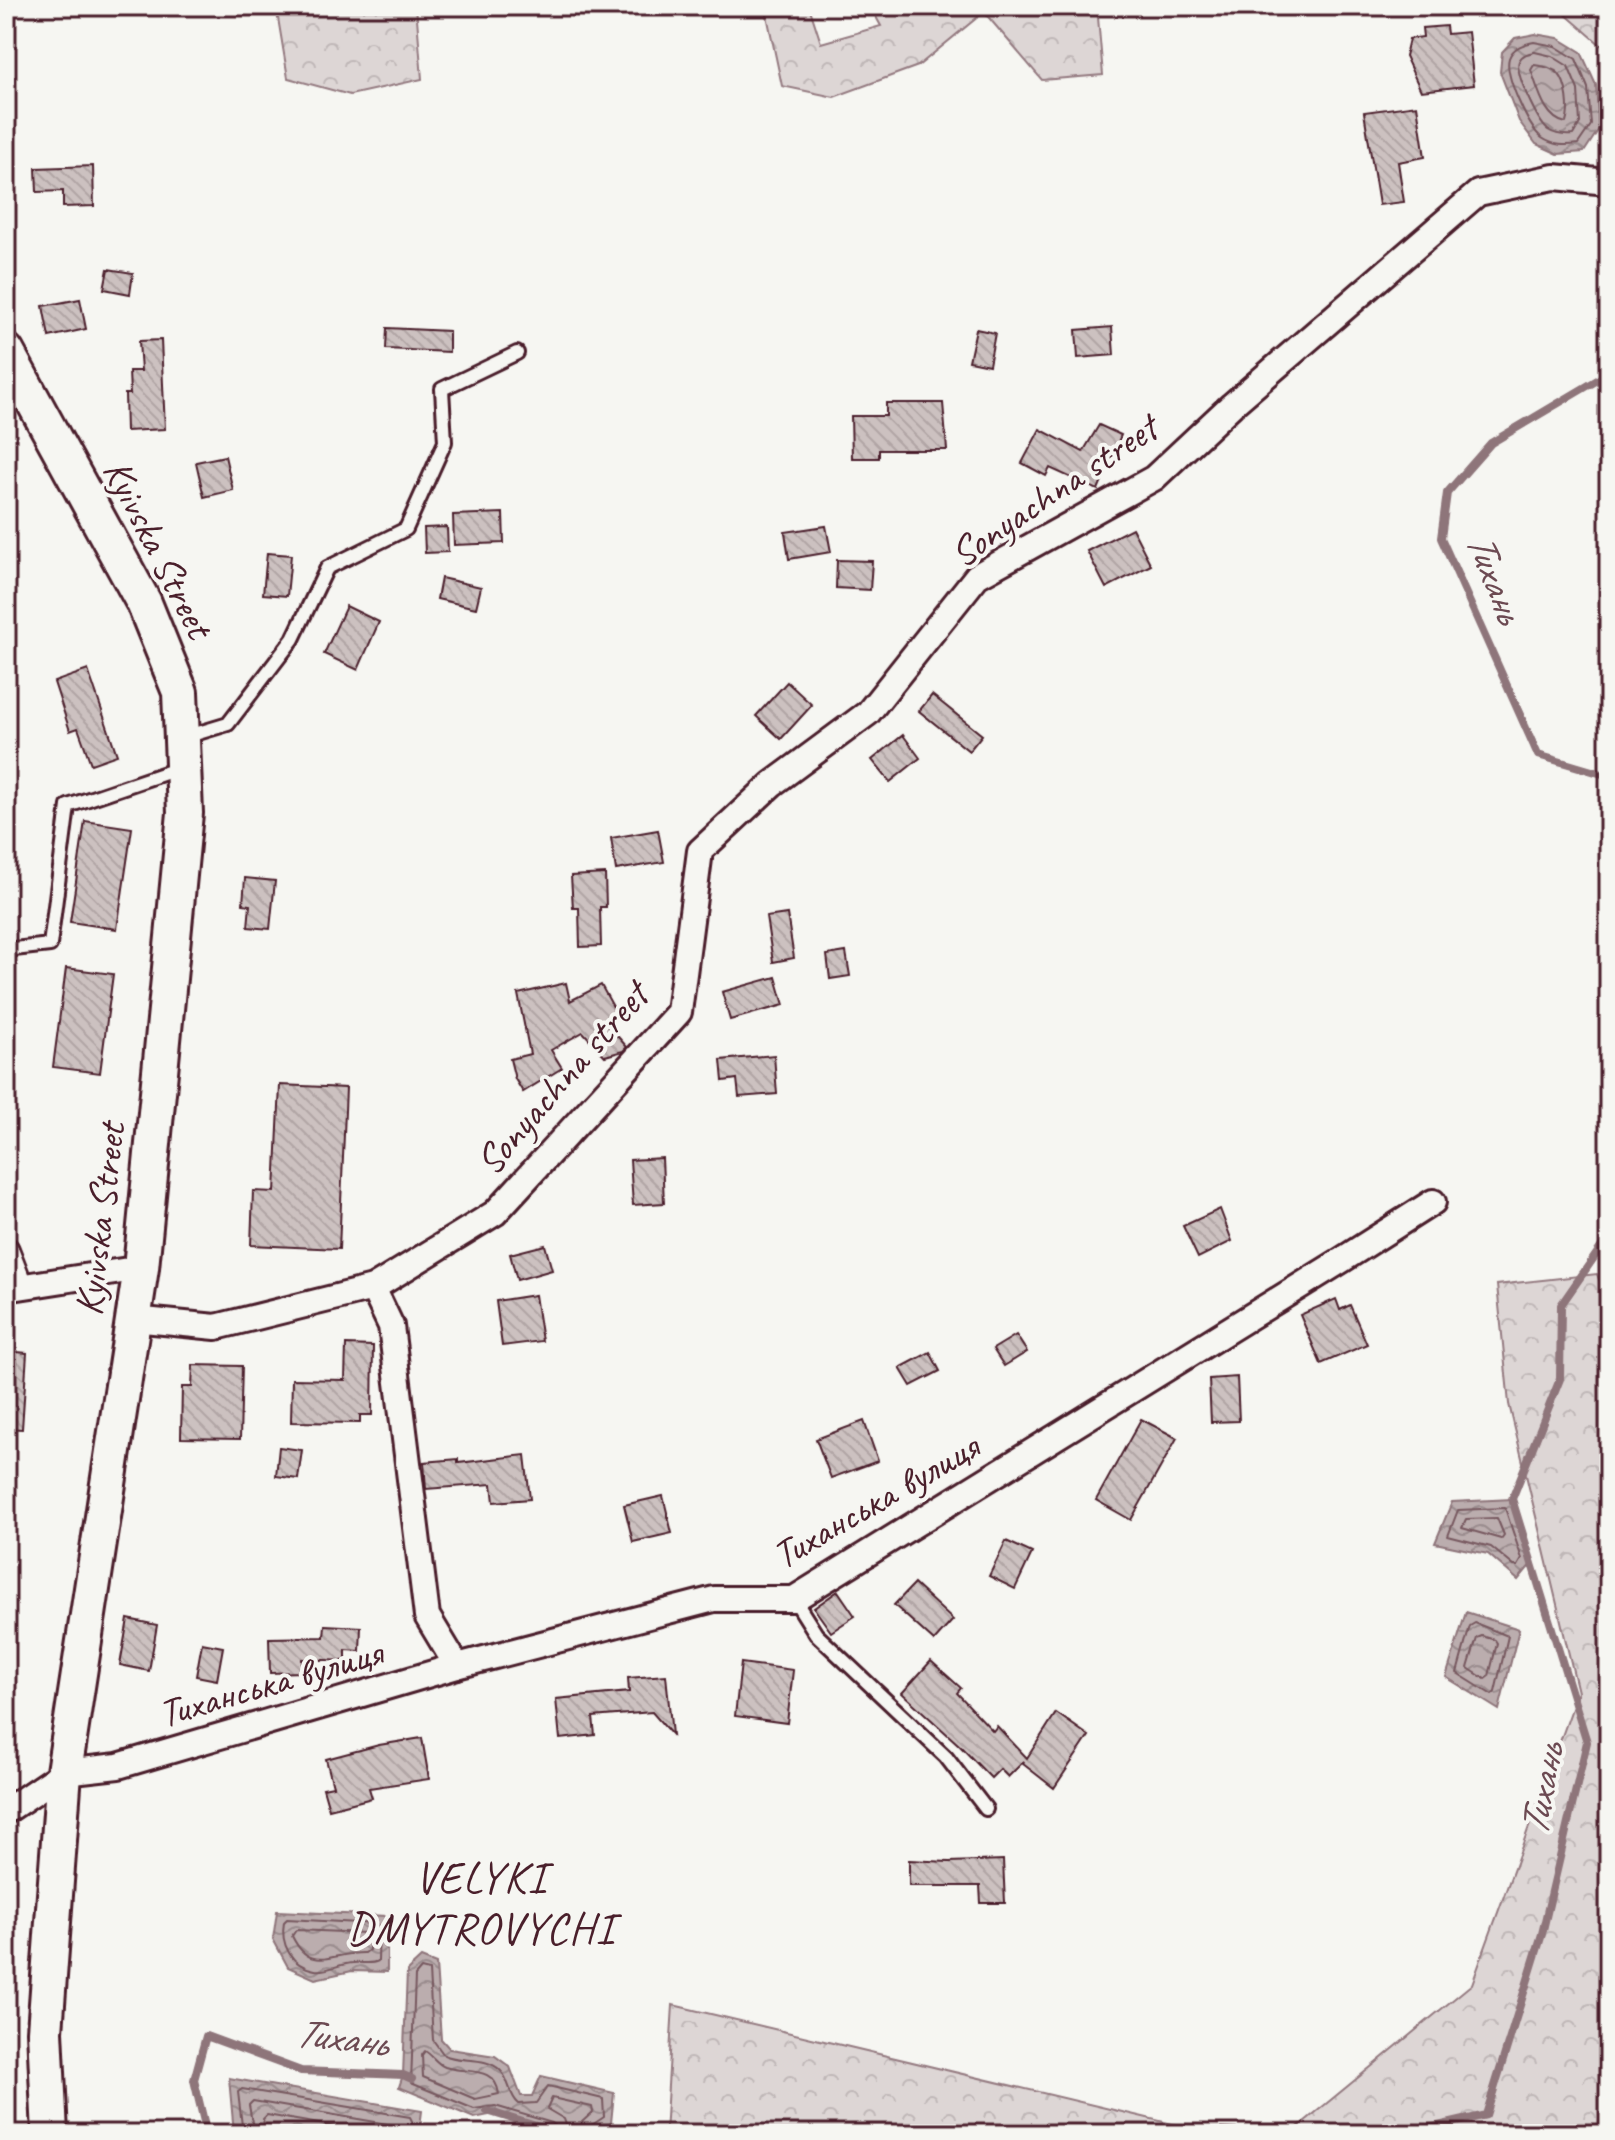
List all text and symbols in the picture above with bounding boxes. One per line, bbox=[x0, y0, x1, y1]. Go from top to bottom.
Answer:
street label: Sonyachna street bbox=[941, 400, 1171, 578]
street label: Kyivska Street bbox=[92, 451, 226, 649]
water label: Тихань bbox=[1453, 524, 1537, 633]
street label: Sonyachna street bbox=[465, 968, 663, 1185]
street label: Kyivska Street bbox=[63, 1116, 137, 1318]
street label: Тиханська вулиця bbox=[763, 1420, 991, 1580]
street label: Тиханська вулиця bbox=[153, 1626, 391, 1739]
water label: Тихань bbox=[1507, 1736, 1577, 1841]
district label: VELYKI DMYTROVYCHI bbox=[347, 1850, 622, 1956]
water label: Тихань bbox=[292, 2006, 394, 2070]

